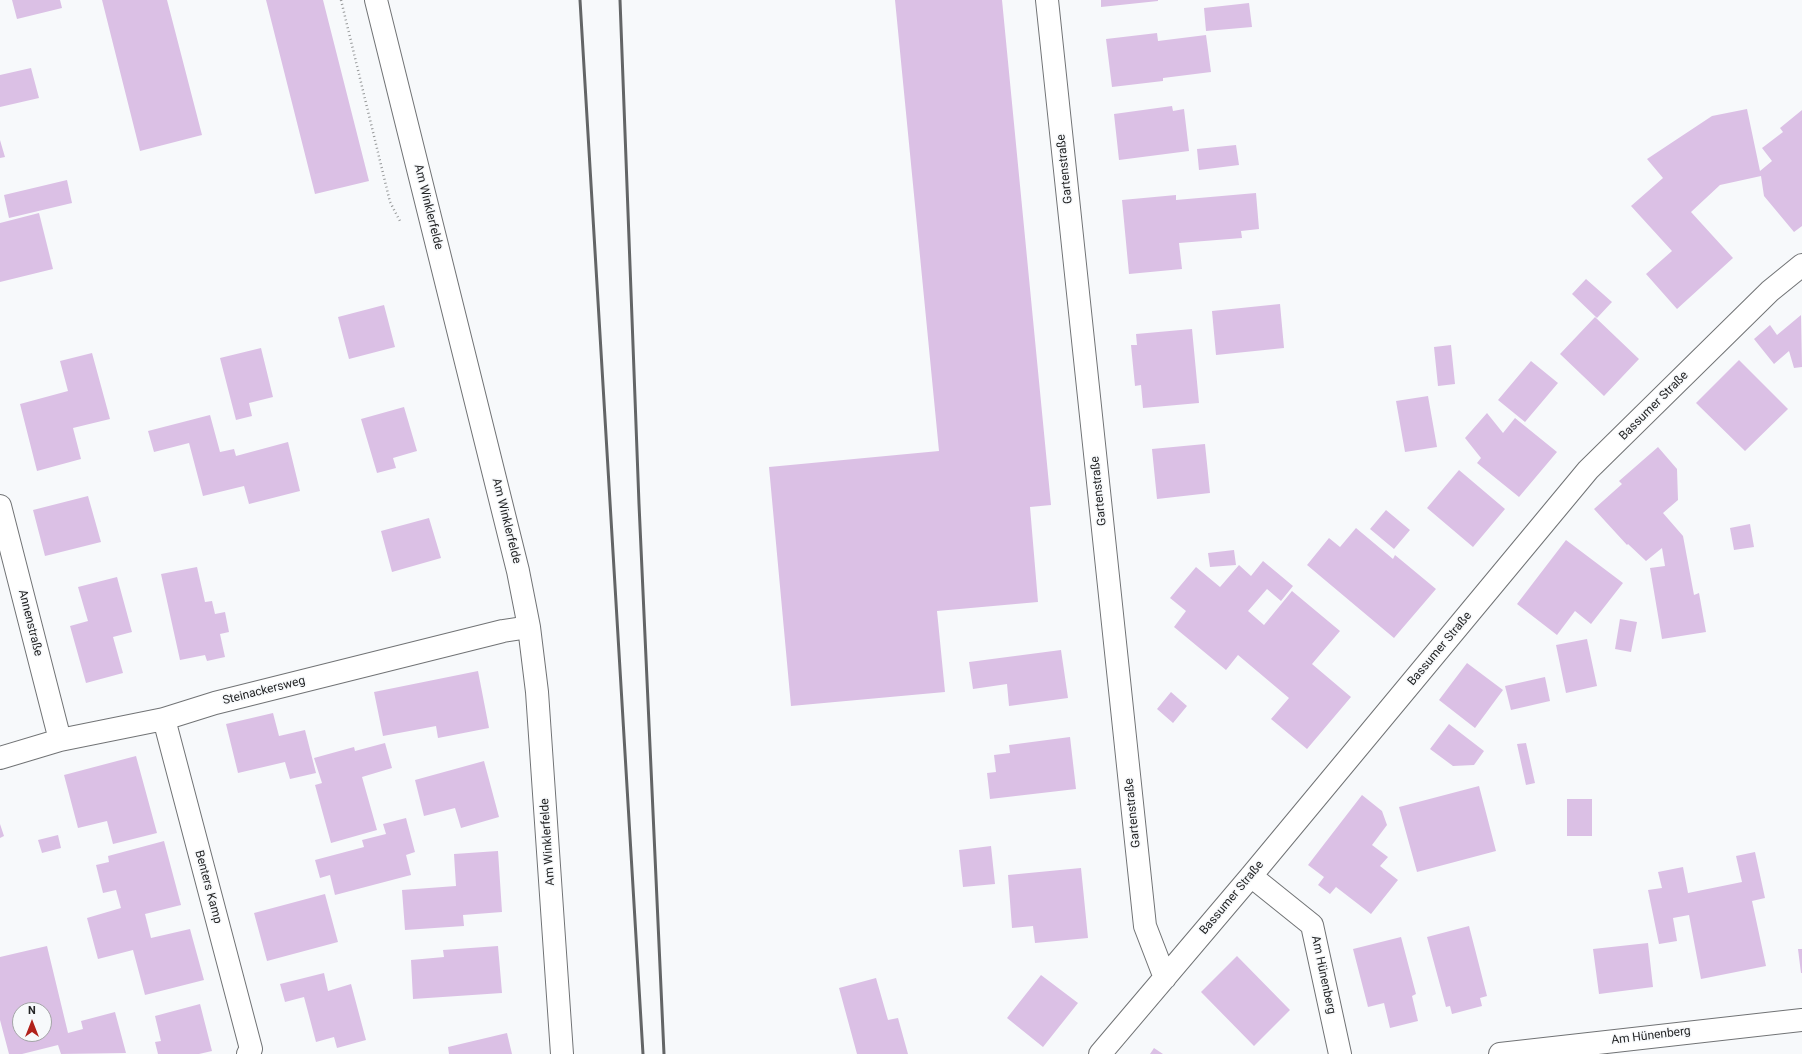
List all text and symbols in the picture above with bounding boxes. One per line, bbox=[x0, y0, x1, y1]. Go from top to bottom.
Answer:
street label: Gartenstraße bbox=[1054, 133, 1076, 205]
street label: Am Winklerfelde bbox=[410, 163, 446, 251]
street label: Bassumer Straße bbox=[1616, 368, 1692, 444]
street label: Gartenstraße bbox=[1088, 455, 1110, 527]
street label: Am Winklerfelde bbox=[488, 477, 524, 565]
street label: Annenstraße bbox=[15, 588, 45, 658]
street label: Bassumer Straße bbox=[1405, 609, 1475, 689]
street label: Steinackersweg bbox=[221, 674, 307, 708]
street label: Gartenstraße bbox=[1122, 777, 1144, 849]
street label: Am Winklerfelde bbox=[538, 798, 558, 886]
street label: Benters Kamp bbox=[191, 849, 225, 925]
street label: Bassumer Straße bbox=[1197, 858, 1267, 938]
street label: Am Hünenberg bbox=[1308, 934, 1338, 1016]
north arrow bbox=[12, 1002, 52, 1042]
text: N bbox=[28, 1004, 36, 1017]
street label: Am Hünenberg bbox=[1610, 1024, 1692, 1048]

